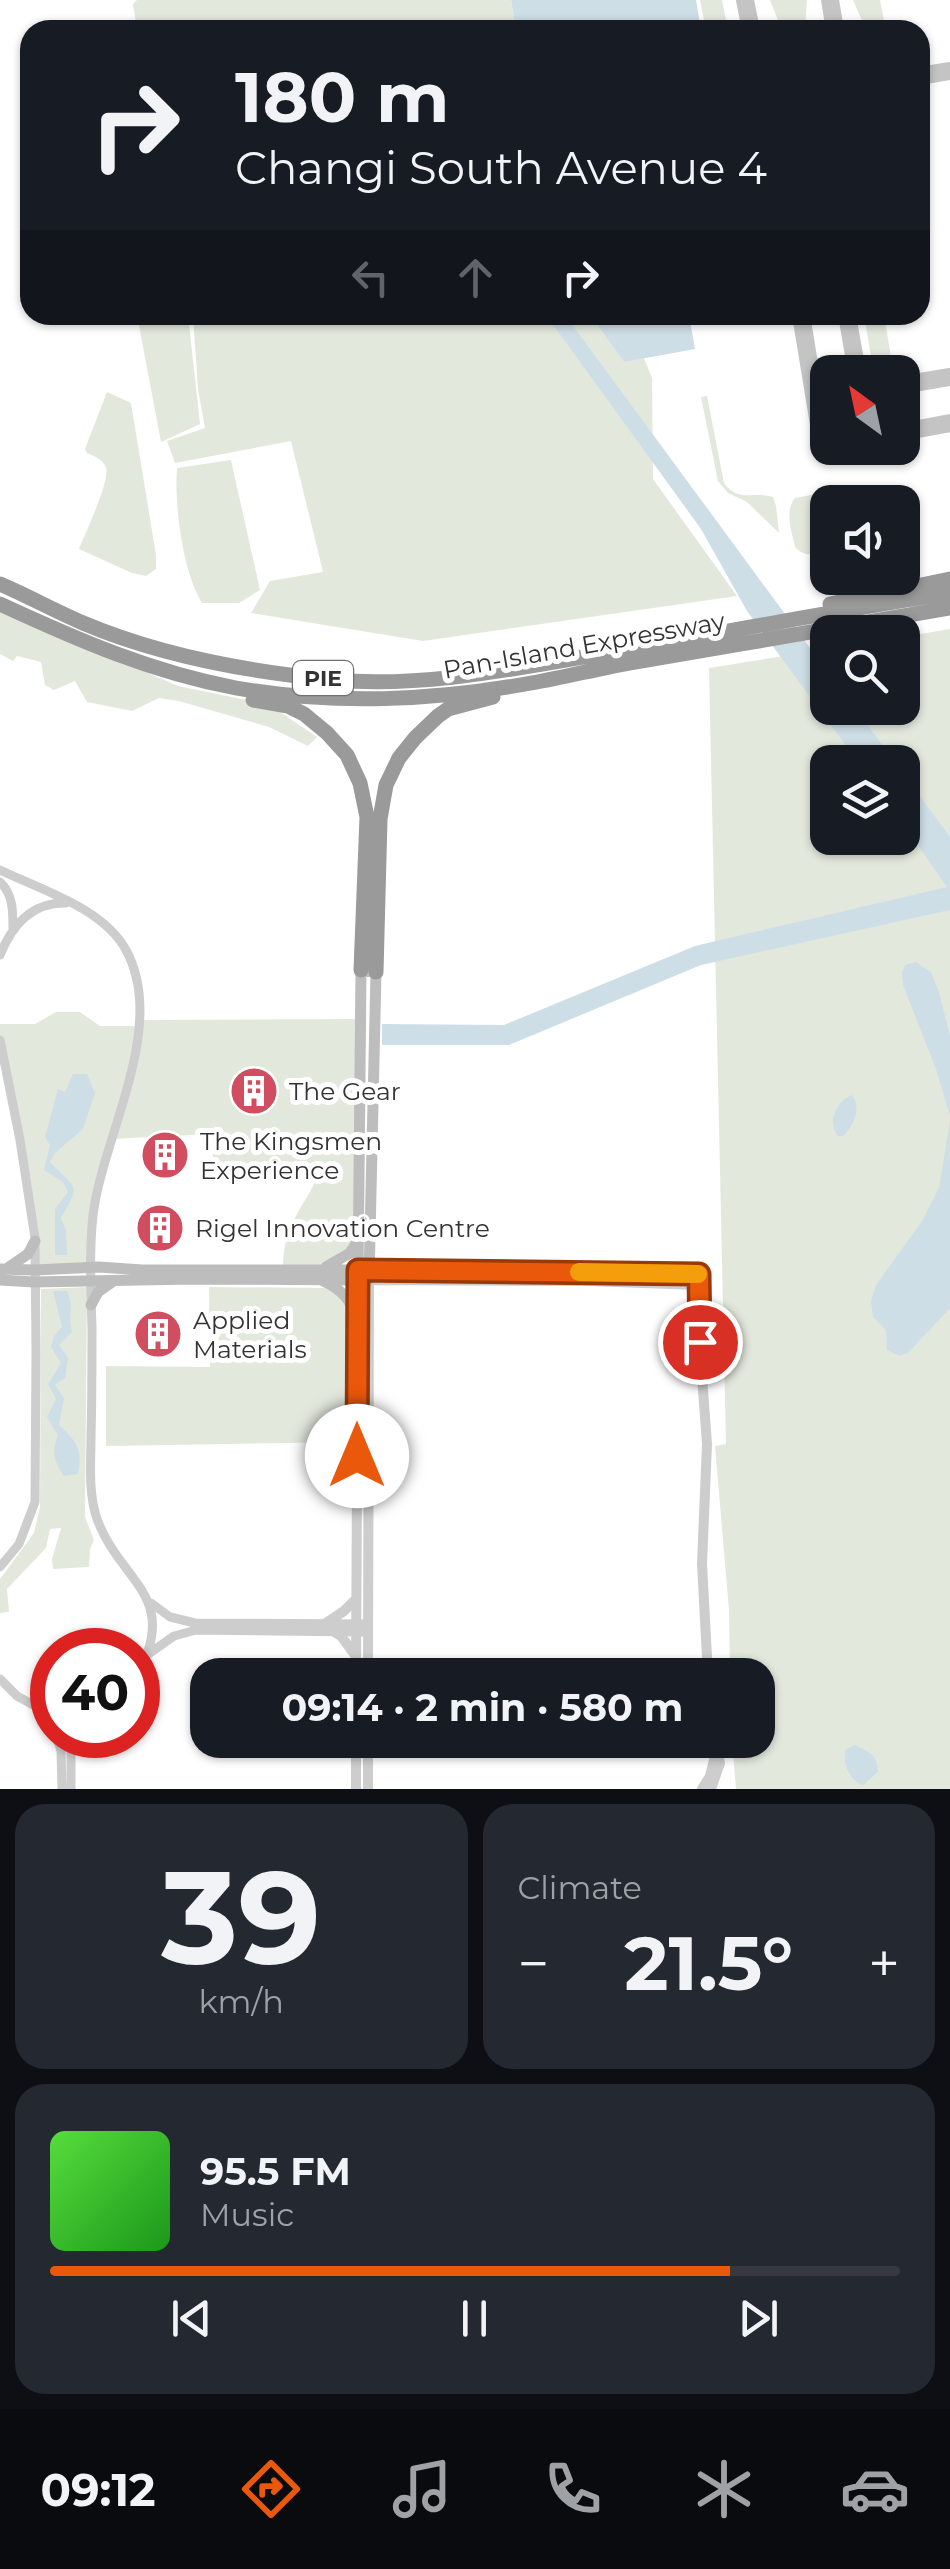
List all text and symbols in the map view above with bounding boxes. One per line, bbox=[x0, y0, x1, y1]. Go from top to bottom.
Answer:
text: 180 m bbox=[235, 54, 449, 140]
icon: right bbox=[70, 60, 200, 190]
text: Changi South Avenue 4 bbox=[235, 140, 767, 195]
icon: left bbox=[343, 250, 398, 305]
icon: ahead bbox=[448, 250, 503, 305]
icon: right bbox=[553, 250, 608, 305]
north arrow bbox=[810, 355, 920, 465]
map controls bbox=[810, 355, 920, 855]
button: sound bbox=[810, 485, 920, 595]
street label: Pan-Island Expressway bbox=[441, 605, 728, 685]
button: search bbox=[810, 615, 920, 725]
road number: PIE bbox=[293, 661, 353, 695]
button: layers bbox=[810, 745, 920, 855]
building icon: The Gear bbox=[228, 1065, 280, 1117]
place label: The Gear bbox=[289, 1076, 401, 1106]
place label: The Kingsmen Experience bbox=[200, 1126, 382, 1185]
building icon: The Kingsmen Experience bbox=[139, 1129, 191, 1181]
building icon: Rigel Innovation Centre bbox=[134, 1202, 186, 1254]
place label: Rigel Innovation Centre bbox=[195, 1213, 490, 1243]
pin bbox=[658, 1300, 743, 1385]
place label: Applied Materials bbox=[193, 1305, 307, 1364]
building icon: Applied Materials bbox=[132, 1308, 184, 1360]
icon: arrive bbox=[673, 1315, 728, 1370]
position arrow bbox=[305, 1404, 409, 1508]
speed limit sign: 40 bbox=[30, 1628, 160, 1758]
text: 09:14 · 2 min · 580 m bbox=[282, 1684, 683, 1731]
text: 39 bbox=[161, 1837, 321, 1996]
text: Climate bbox=[518, 1868, 642, 1907]
text: 21.5° bbox=[624, 1917, 793, 2009]
text: − bbox=[518, 1930, 549, 1997]
text: + bbox=[868, 1930, 900, 1997]
text: km/h bbox=[199, 1982, 284, 2021]
text: 95.5 FM bbox=[200, 2148, 351, 2195]
text: Music bbox=[200, 2195, 294, 2234]
icon: previous bbox=[164, 2291, 219, 2346]
icon: pause bbox=[447, 2291, 502, 2346]
icon: next bbox=[731, 2291, 786, 2346]
icon: directions bbox=[236, 2454, 306, 2524]
icon: music bbox=[387, 2454, 457, 2524]
icon: phone bbox=[538, 2454, 608, 2524]
icon: climate bbox=[689, 2454, 759, 2524]
icon: car bbox=[840, 2454, 910, 2524]
text: 09:12 bbox=[40, 2462, 156, 2517]

